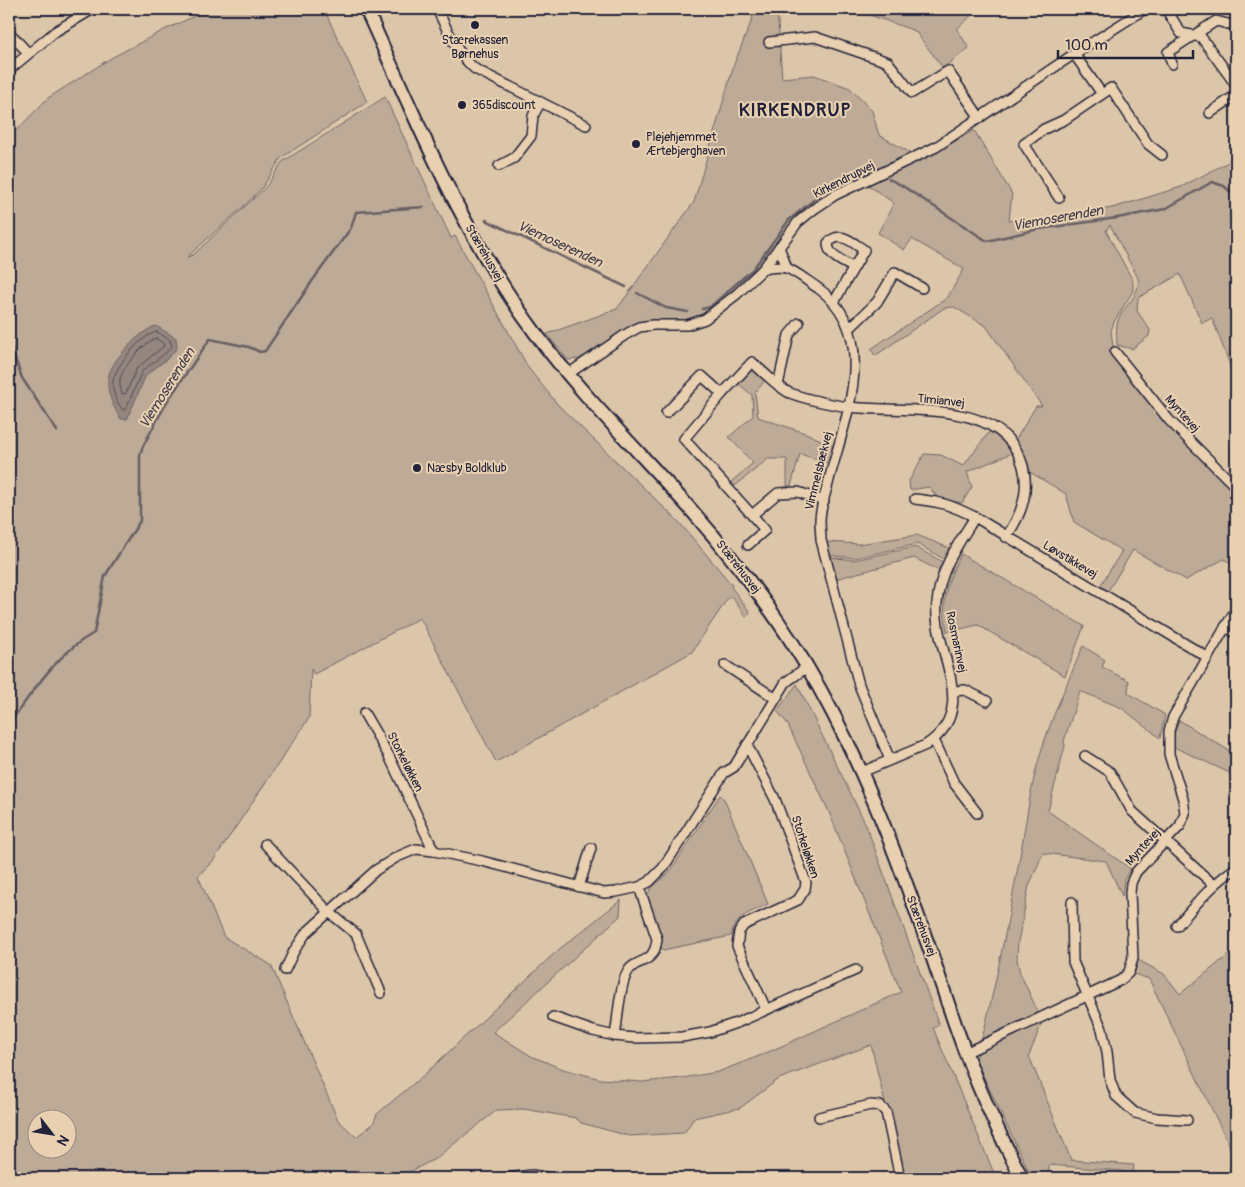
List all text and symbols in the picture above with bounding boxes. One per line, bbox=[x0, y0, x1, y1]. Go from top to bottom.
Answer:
marker: Stærekassen Børnehus bbox=[469, 19, 481, 31]
scale bar bbox=[1058, 28, 1192, 60]
place label: Stærekassen Børnehus bbox=[442, 33, 508, 62]
text: 100 m bbox=[1065, 36, 1108, 55]
place label: 365discount bbox=[472, 98, 536, 113]
marker: 365discount bbox=[456, 99, 468, 111]
district label: KIRKENDRUP bbox=[739, 99, 851, 122]
place label: Plejehjemmet Ærtebjerghaven bbox=[646, 130, 726, 159]
marker: Plejehjemmet Ærtebjerghaven bbox=[630, 138, 642, 150]
street label: Kirkendrupvej bbox=[811, 158, 877, 202]
water label: Viemoserenden bbox=[1011, 201, 1106, 234]
water label: Viemoserenden bbox=[515, 217, 606, 272]
street label: Stærehusvej bbox=[462, 222, 507, 285]
water label: Viemoserenden bbox=[136, 344, 199, 431]
street label: Timianvej bbox=[917, 391, 966, 411]
street label: Myntevej bbox=[1161, 392, 1203, 436]
street label: Vimmelsbækvej bbox=[802, 430, 836, 512]
place label: Næsby Boldklub bbox=[427, 461, 507, 476]
marker: Næsby Boldklub bbox=[411, 462, 423, 474]
street label: Stærehusvej bbox=[712, 537, 764, 597]
street label: Løvstikkevej bbox=[1040, 538, 1100, 582]
street label: Rosmarinvej bbox=[942, 610, 970, 674]
street label: Storkeløkken bbox=[384, 730, 427, 795]
street label: Storkeløkken bbox=[788, 814, 822, 881]
street label: Myntevej bbox=[1122, 825, 1164, 869]
street label: Stærehusvej bbox=[903, 894, 940, 959]
north arrow bbox=[28, 1110, 78, 1160]
text: N bbox=[53, 1132, 72, 1149]

